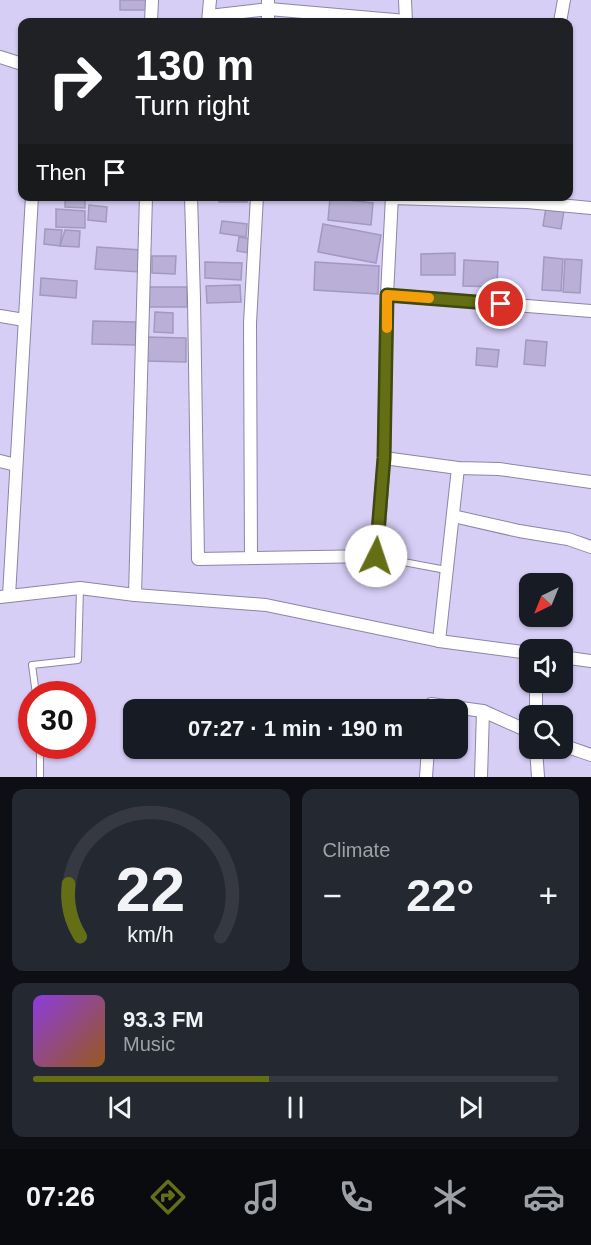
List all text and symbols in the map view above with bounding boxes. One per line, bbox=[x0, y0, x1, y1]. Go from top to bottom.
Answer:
icon: right bbox=[36, 42, 114, 120]
text: 130 m bbox=[135, 42, 254, 89]
text: Turn right bbox=[135, 91, 250, 121]
icon: arrive bbox=[98, 156, 131, 189]
text: Then bbox=[36, 160, 86, 185]
pin bbox=[475, 278, 526, 329]
icon: arrive bbox=[484, 287, 517, 320]
position arrow bbox=[344, 524, 408, 588]
north arrow bbox=[519, 573, 573, 627]
map controls bbox=[519, 573, 573, 759]
button: sound bbox=[519, 639, 573, 693]
speed limit sign: 30 bbox=[18, 681, 96, 759]
button: search bbox=[519, 705, 573, 759]
text: 07:27 · 1 min · 190 m bbox=[188, 716, 403, 741]
text: Climate bbox=[323, 839, 390, 861]
text: 22 bbox=[116, 855, 185, 924]
text: 22° bbox=[406, 870, 474, 921]
text: − bbox=[323, 877, 342, 914]
text: + bbox=[539, 877, 558, 914]
text: km/h bbox=[128, 923, 174, 947]
text: 93.3 FM bbox=[123, 1007, 204, 1032]
text: Music bbox=[123, 1033, 175, 1055]
icon: previous bbox=[104, 1091, 137, 1124]
icon: pause bbox=[279, 1091, 312, 1124]
icon: next bbox=[454, 1091, 487, 1124]
icon: directions bbox=[147, 1176, 189, 1218]
icon: music bbox=[241, 1176, 283, 1218]
icon: phone bbox=[335, 1176, 377, 1218]
icon: climate bbox=[429, 1176, 471, 1218]
icon: car bbox=[523, 1176, 565, 1218]
text: 07:26 bbox=[26, 1182, 95, 1212]

